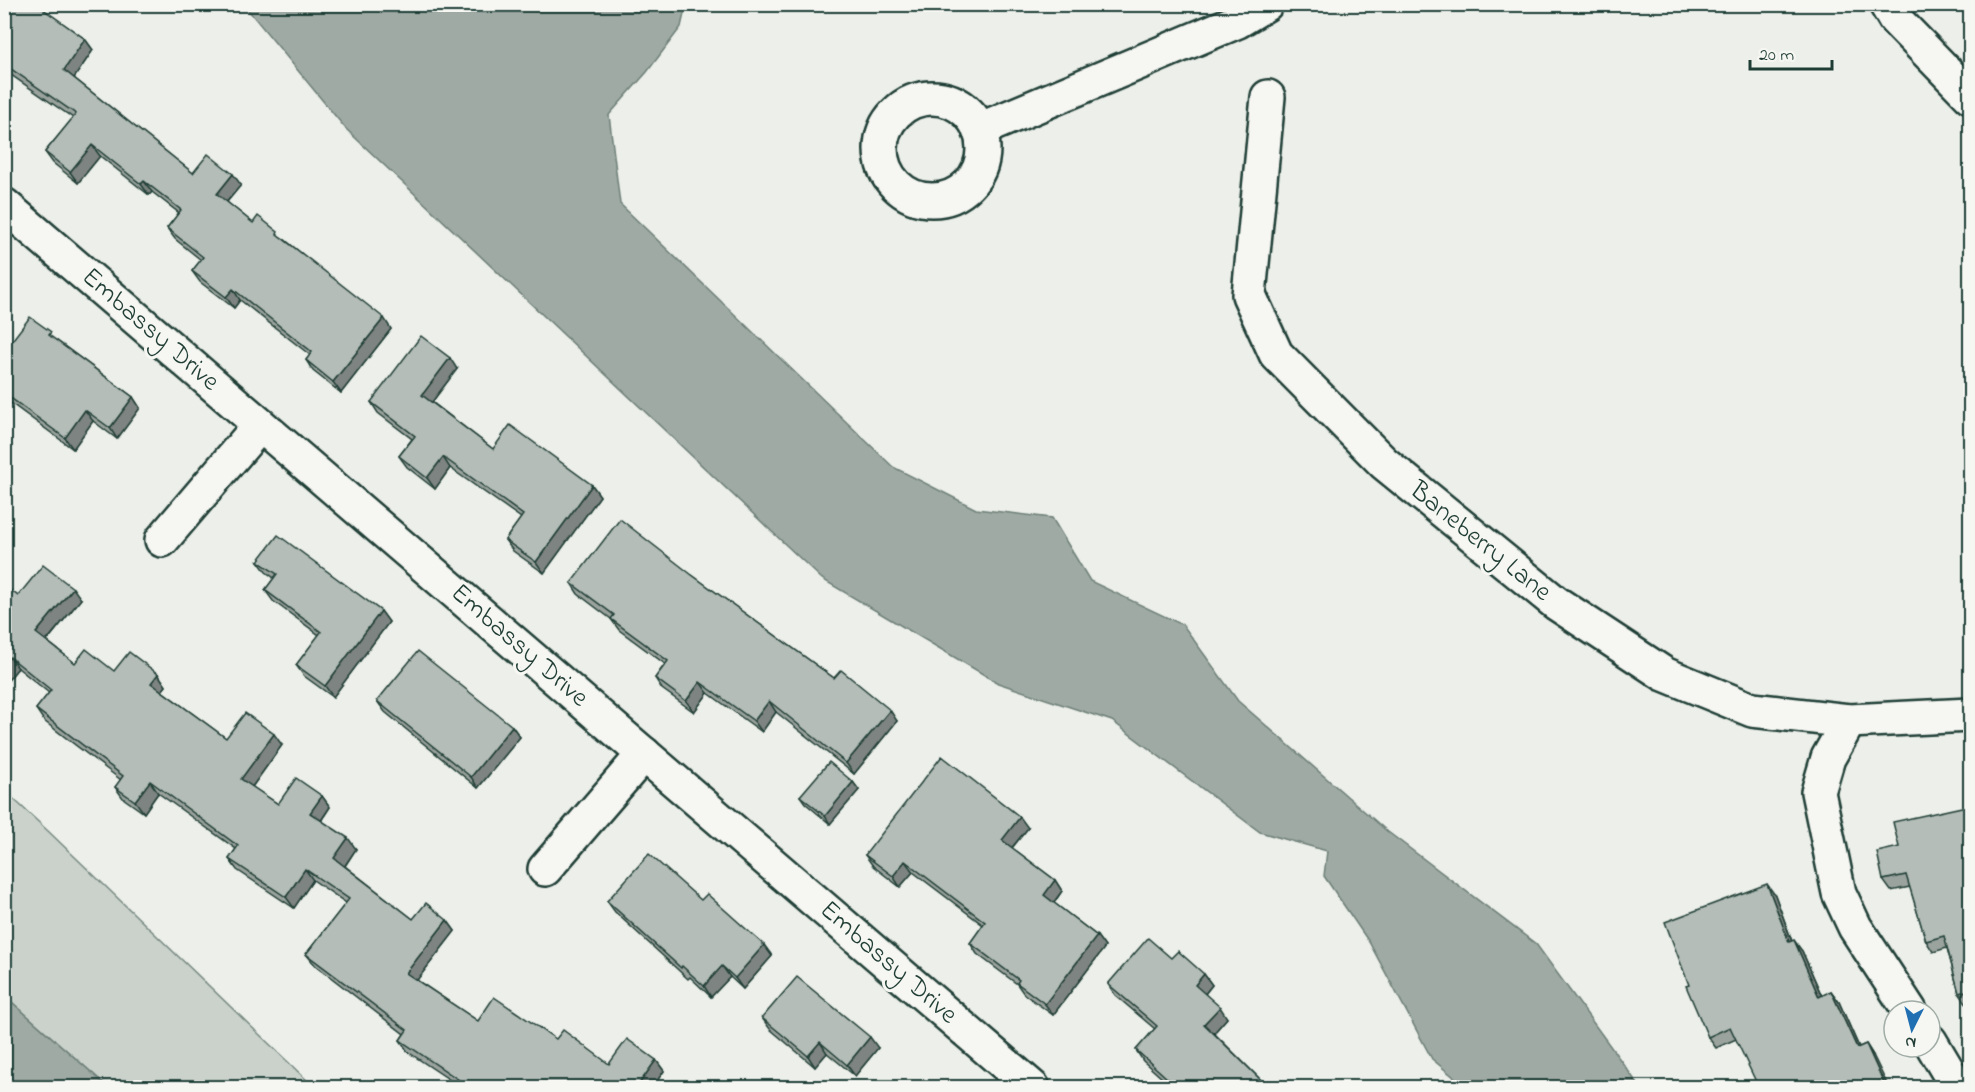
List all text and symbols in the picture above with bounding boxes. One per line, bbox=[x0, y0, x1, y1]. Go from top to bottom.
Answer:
scale bar bbox=[1750, 33, 1832, 71]
text: 20 m bbox=[1759, 43, 1794, 69]
street label: Embassy Drive bbox=[72, 259, 228, 402]
street label: Baneberry Lane bbox=[1400, 472, 1560, 612]
street label: Embassy Drive bbox=[441, 575, 597, 718]
street label: Embassy Drive bbox=[810, 892, 966, 1035]
north arrow bbox=[1882, 999, 1942, 1059]
text: N bbox=[1904, 1029, 1917, 1054]

